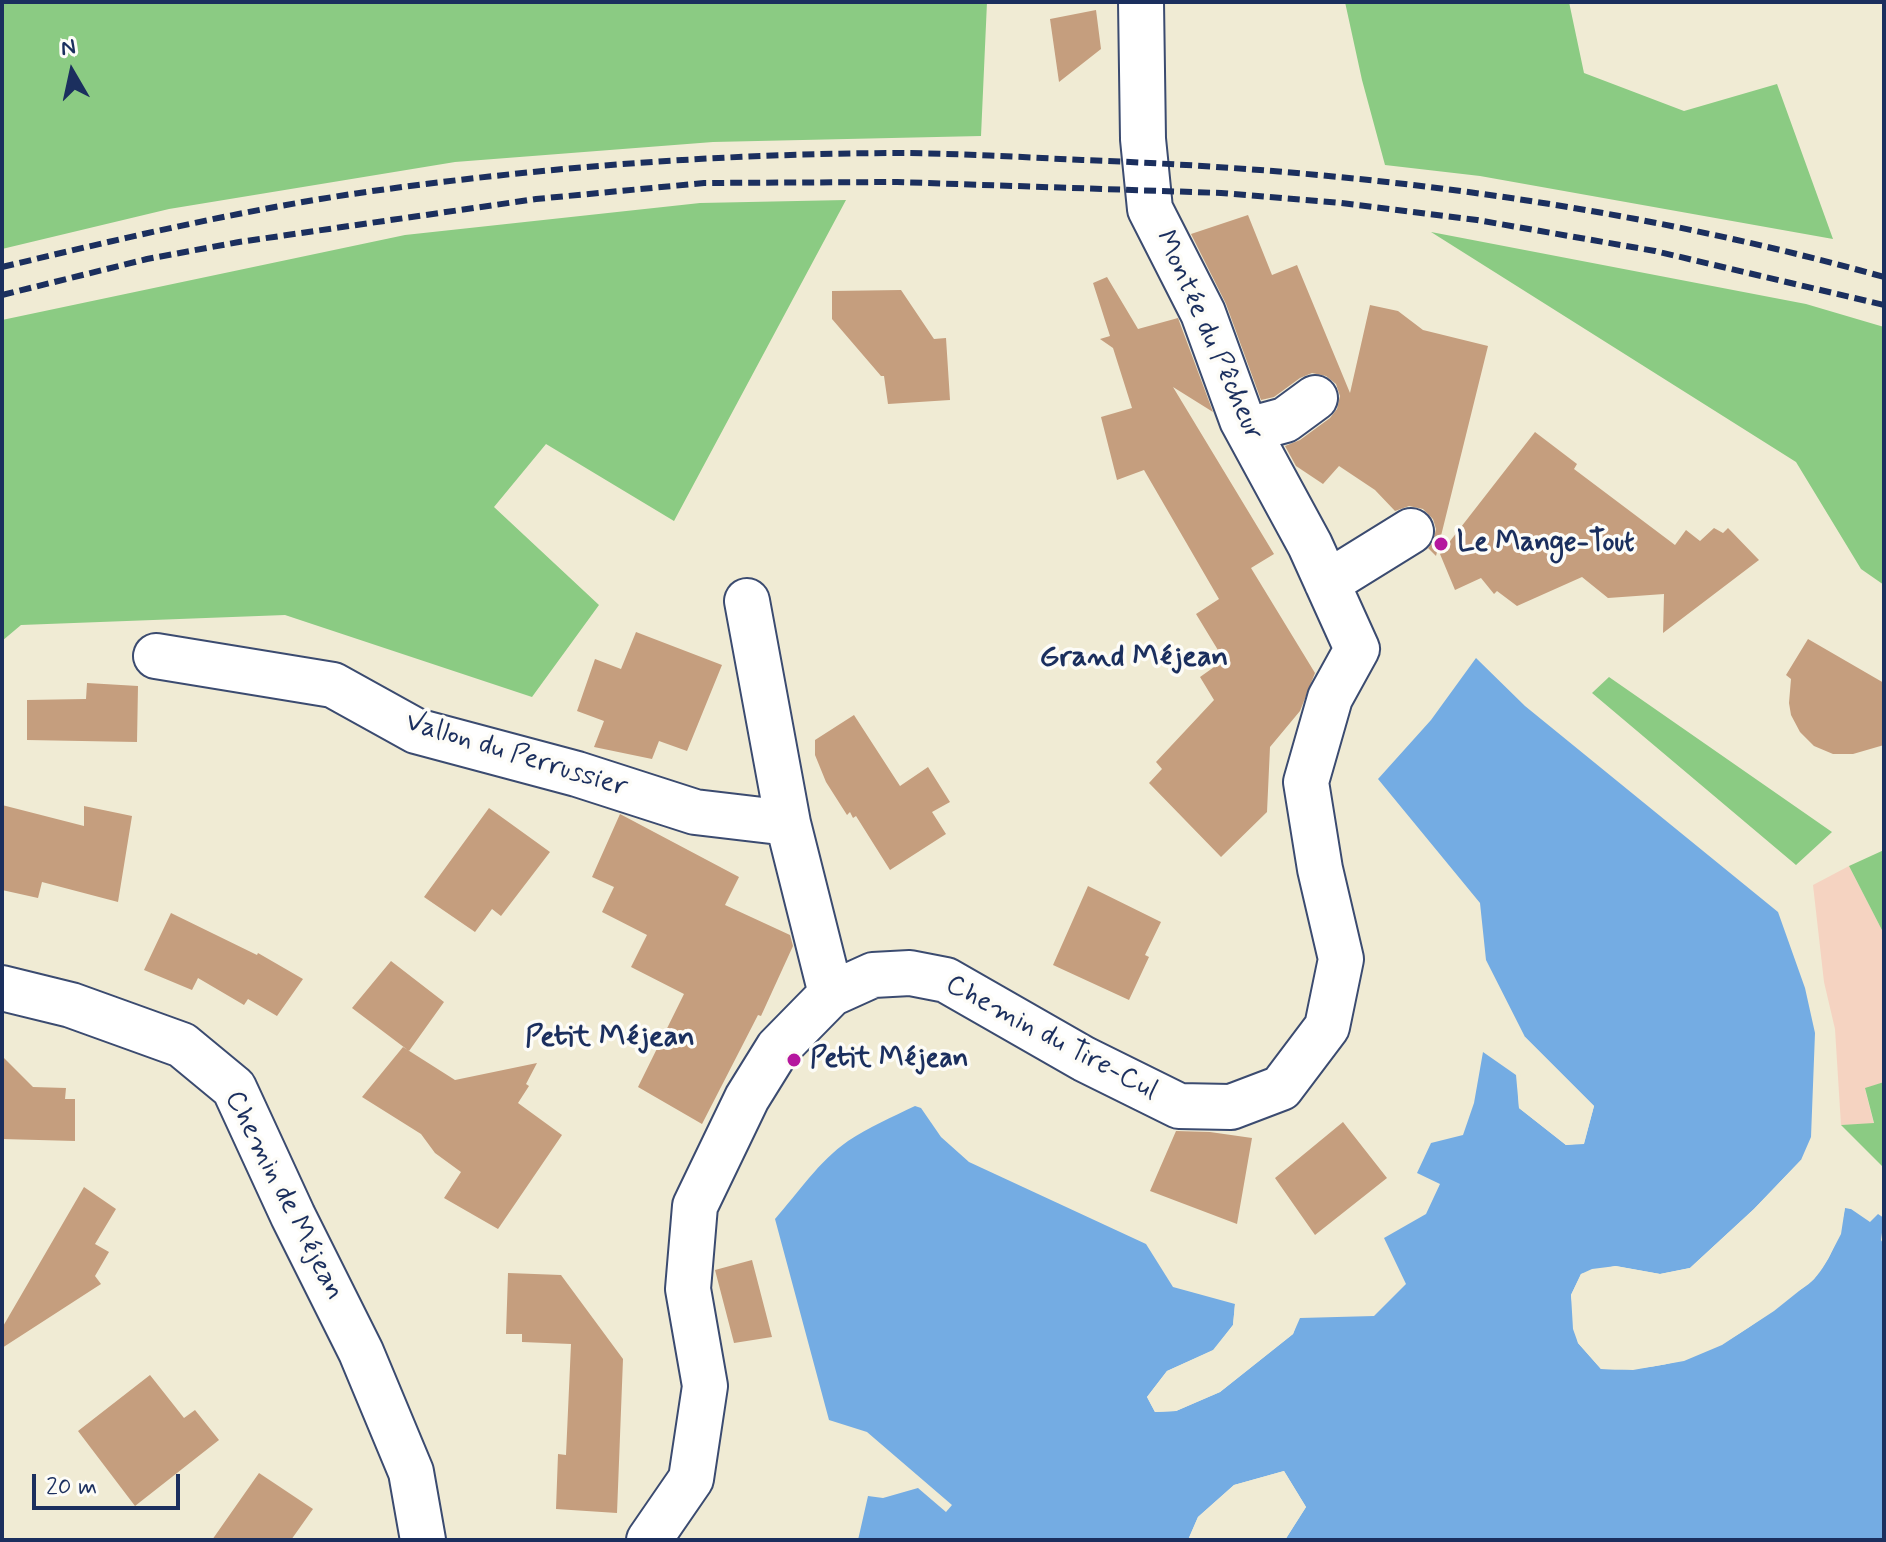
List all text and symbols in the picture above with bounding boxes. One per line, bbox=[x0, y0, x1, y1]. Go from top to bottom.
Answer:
north arrow bbox=[32, 32, 112, 112]
text: N bbox=[59, 33, 78, 63]
street label: Montée du Pêcheur bbox=[1147, 226, 1269, 446]
place label: Le Mange-Tout bbox=[1457, 527, 1635, 561]
marker: Le Mange-Tout bbox=[1432, 535, 1450, 553]
district label: Grand Méjean bbox=[1040, 641, 1228, 677]
street label: Vallon du Perrussier bbox=[401, 706, 631, 806]
street label: Chemin du Tire-Cul bbox=[939, 969, 1163, 1109]
district label: Petit Méjean bbox=[525, 1021, 695, 1057]
place label: Petit Méjean bbox=[810, 1043, 969, 1077]
marker: Petit Méjean bbox=[785, 1051, 803, 1069]
street label: Chemin de Méjean bbox=[216, 1086, 350, 1306]
scale bar bbox=[36, 1458, 184, 1508]
text: 20 m bbox=[46, 1472, 97, 1503]

